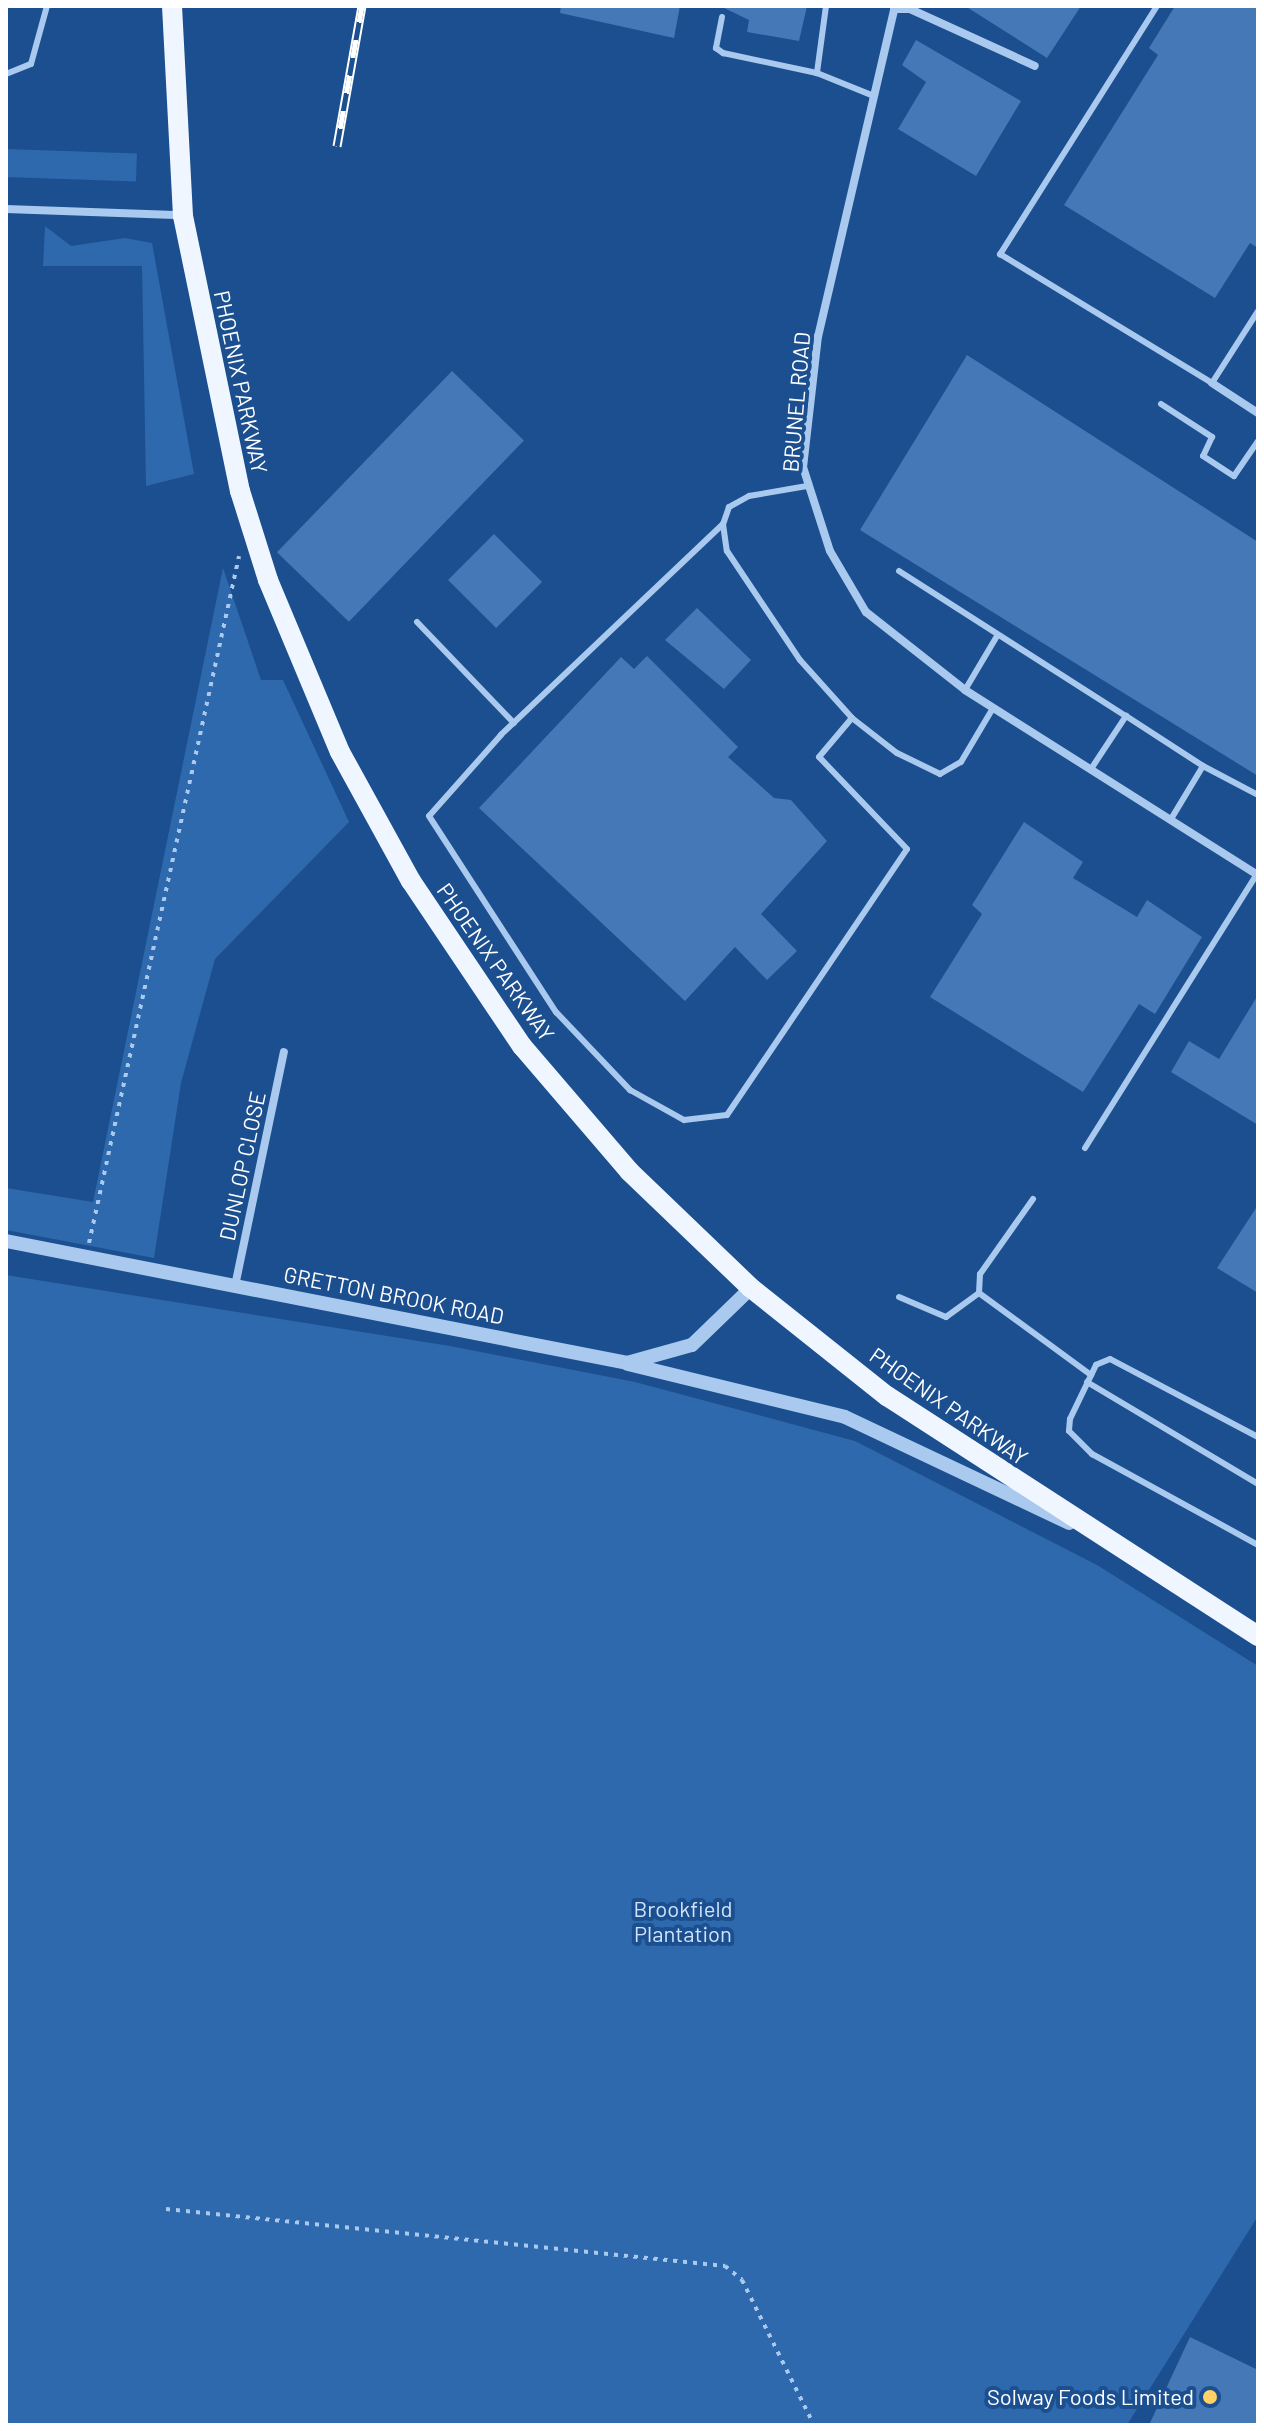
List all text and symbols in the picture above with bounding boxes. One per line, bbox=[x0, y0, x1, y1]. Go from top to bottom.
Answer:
street label: PHOENIX PARKWAY bbox=[209, 288, 273, 476]
street label: BRUNEL ROAD bbox=[777, 331, 815, 473]
street label: PHOENIX PARKWAY bbox=[432, 878, 560, 1046]
street label: DUNLOP CLOSE bbox=[213, 1089, 271, 1243]
street label: GRETTON BROOK ROAD bbox=[282, 1261, 506, 1329]
street label: PHOENIX PARKWAY bbox=[865, 1342, 1033, 1470]
park label: Brookfield Plantation bbox=[634, 1895, 732, 1946]
place label: Solway Foods Limited bbox=[987, 2384, 1194, 2410]
marker: Solway Foods Limited bbox=[1201, 2388, 1219, 2406]

